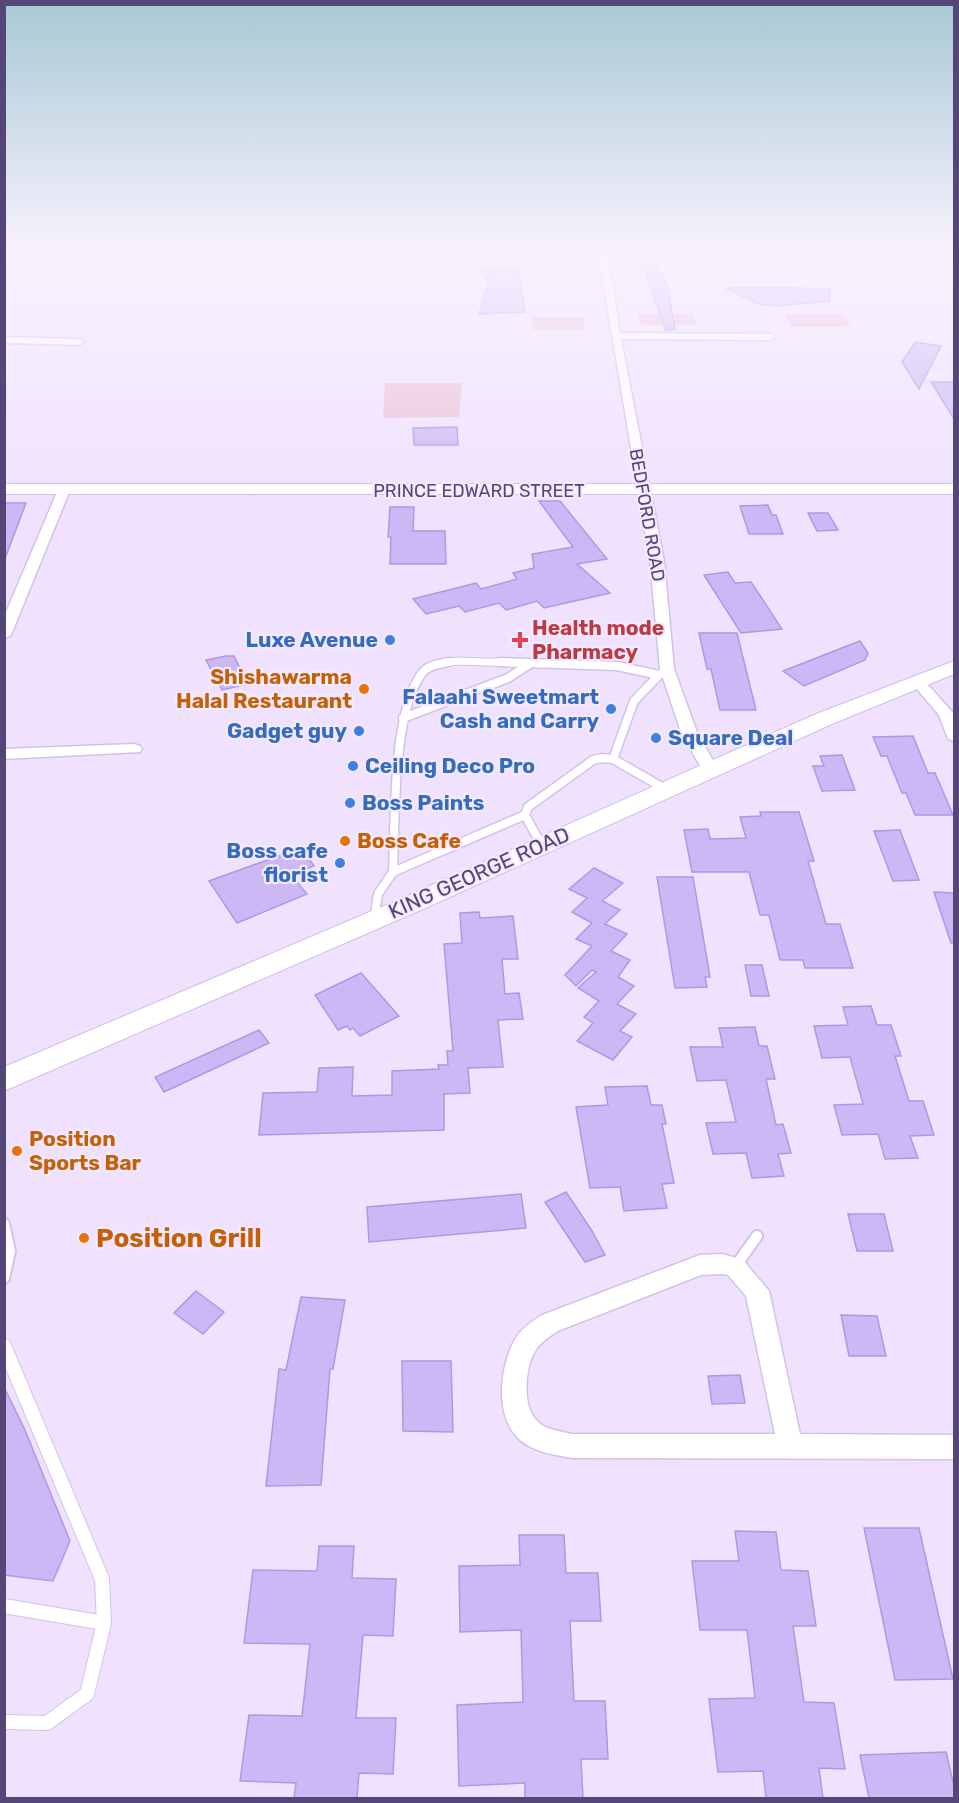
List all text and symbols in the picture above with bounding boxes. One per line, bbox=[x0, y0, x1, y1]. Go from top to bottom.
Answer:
street label: BEDFORD ROAD bbox=[624, 447, 670, 583]
street label: PRINCE EDWARD STREET bbox=[373, 480, 585, 502]
place label: Health mode Pharmacy bbox=[532, 615, 664, 664]
place label: Luxe Avenue bbox=[246, 627, 378, 652]
marker: Luxe Avenue bbox=[383, 633, 397, 647]
marker: Health mode Pharmacy bbox=[513, 633, 527, 647]
place label: Shishawarma Halal Restaurant bbox=[176, 664, 352, 713]
marker: Shishawarma Halal Restaurant bbox=[357, 682, 371, 696]
place label: Falaahi Sweetmart Cash and Carry bbox=[402, 684, 599, 733]
marker: Falaahi Sweetmart Cash and Carry bbox=[604, 702, 618, 716]
place label: Gadget guy bbox=[227, 718, 347, 743]
marker: Gadget guy bbox=[352, 724, 366, 738]
place label: Square Deal bbox=[668, 725, 793, 750]
marker: Square Deal bbox=[649, 731, 663, 745]
place label: Ceiling Deco Pro bbox=[365, 753, 535, 778]
marker: Ceiling Deco Pro bbox=[346, 759, 360, 773]
place label: Boss Paints bbox=[362, 790, 484, 815]
marker: Boss Paints bbox=[343, 796, 357, 810]
street label: KING GEORGE ROAD bbox=[384, 821, 573, 924]
place label: Boss Cafe bbox=[357, 828, 461, 853]
marker: Boss Cafe bbox=[338, 834, 352, 848]
place label: Boss cafe florist bbox=[226, 838, 328, 887]
marker: Boss cafe florist bbox=[333, 856, 347, 870]
place label: Position Sports Bar bbox=[29, 1126, 142, 1175]
marker: Position Sports Bar bbox=[10, 1144, 24, 1158]
place label: Position Grill bbox=[96, 1223, 262, 1254]
marker: Position Grill bbox=[77, 1231, 91, 1245]

